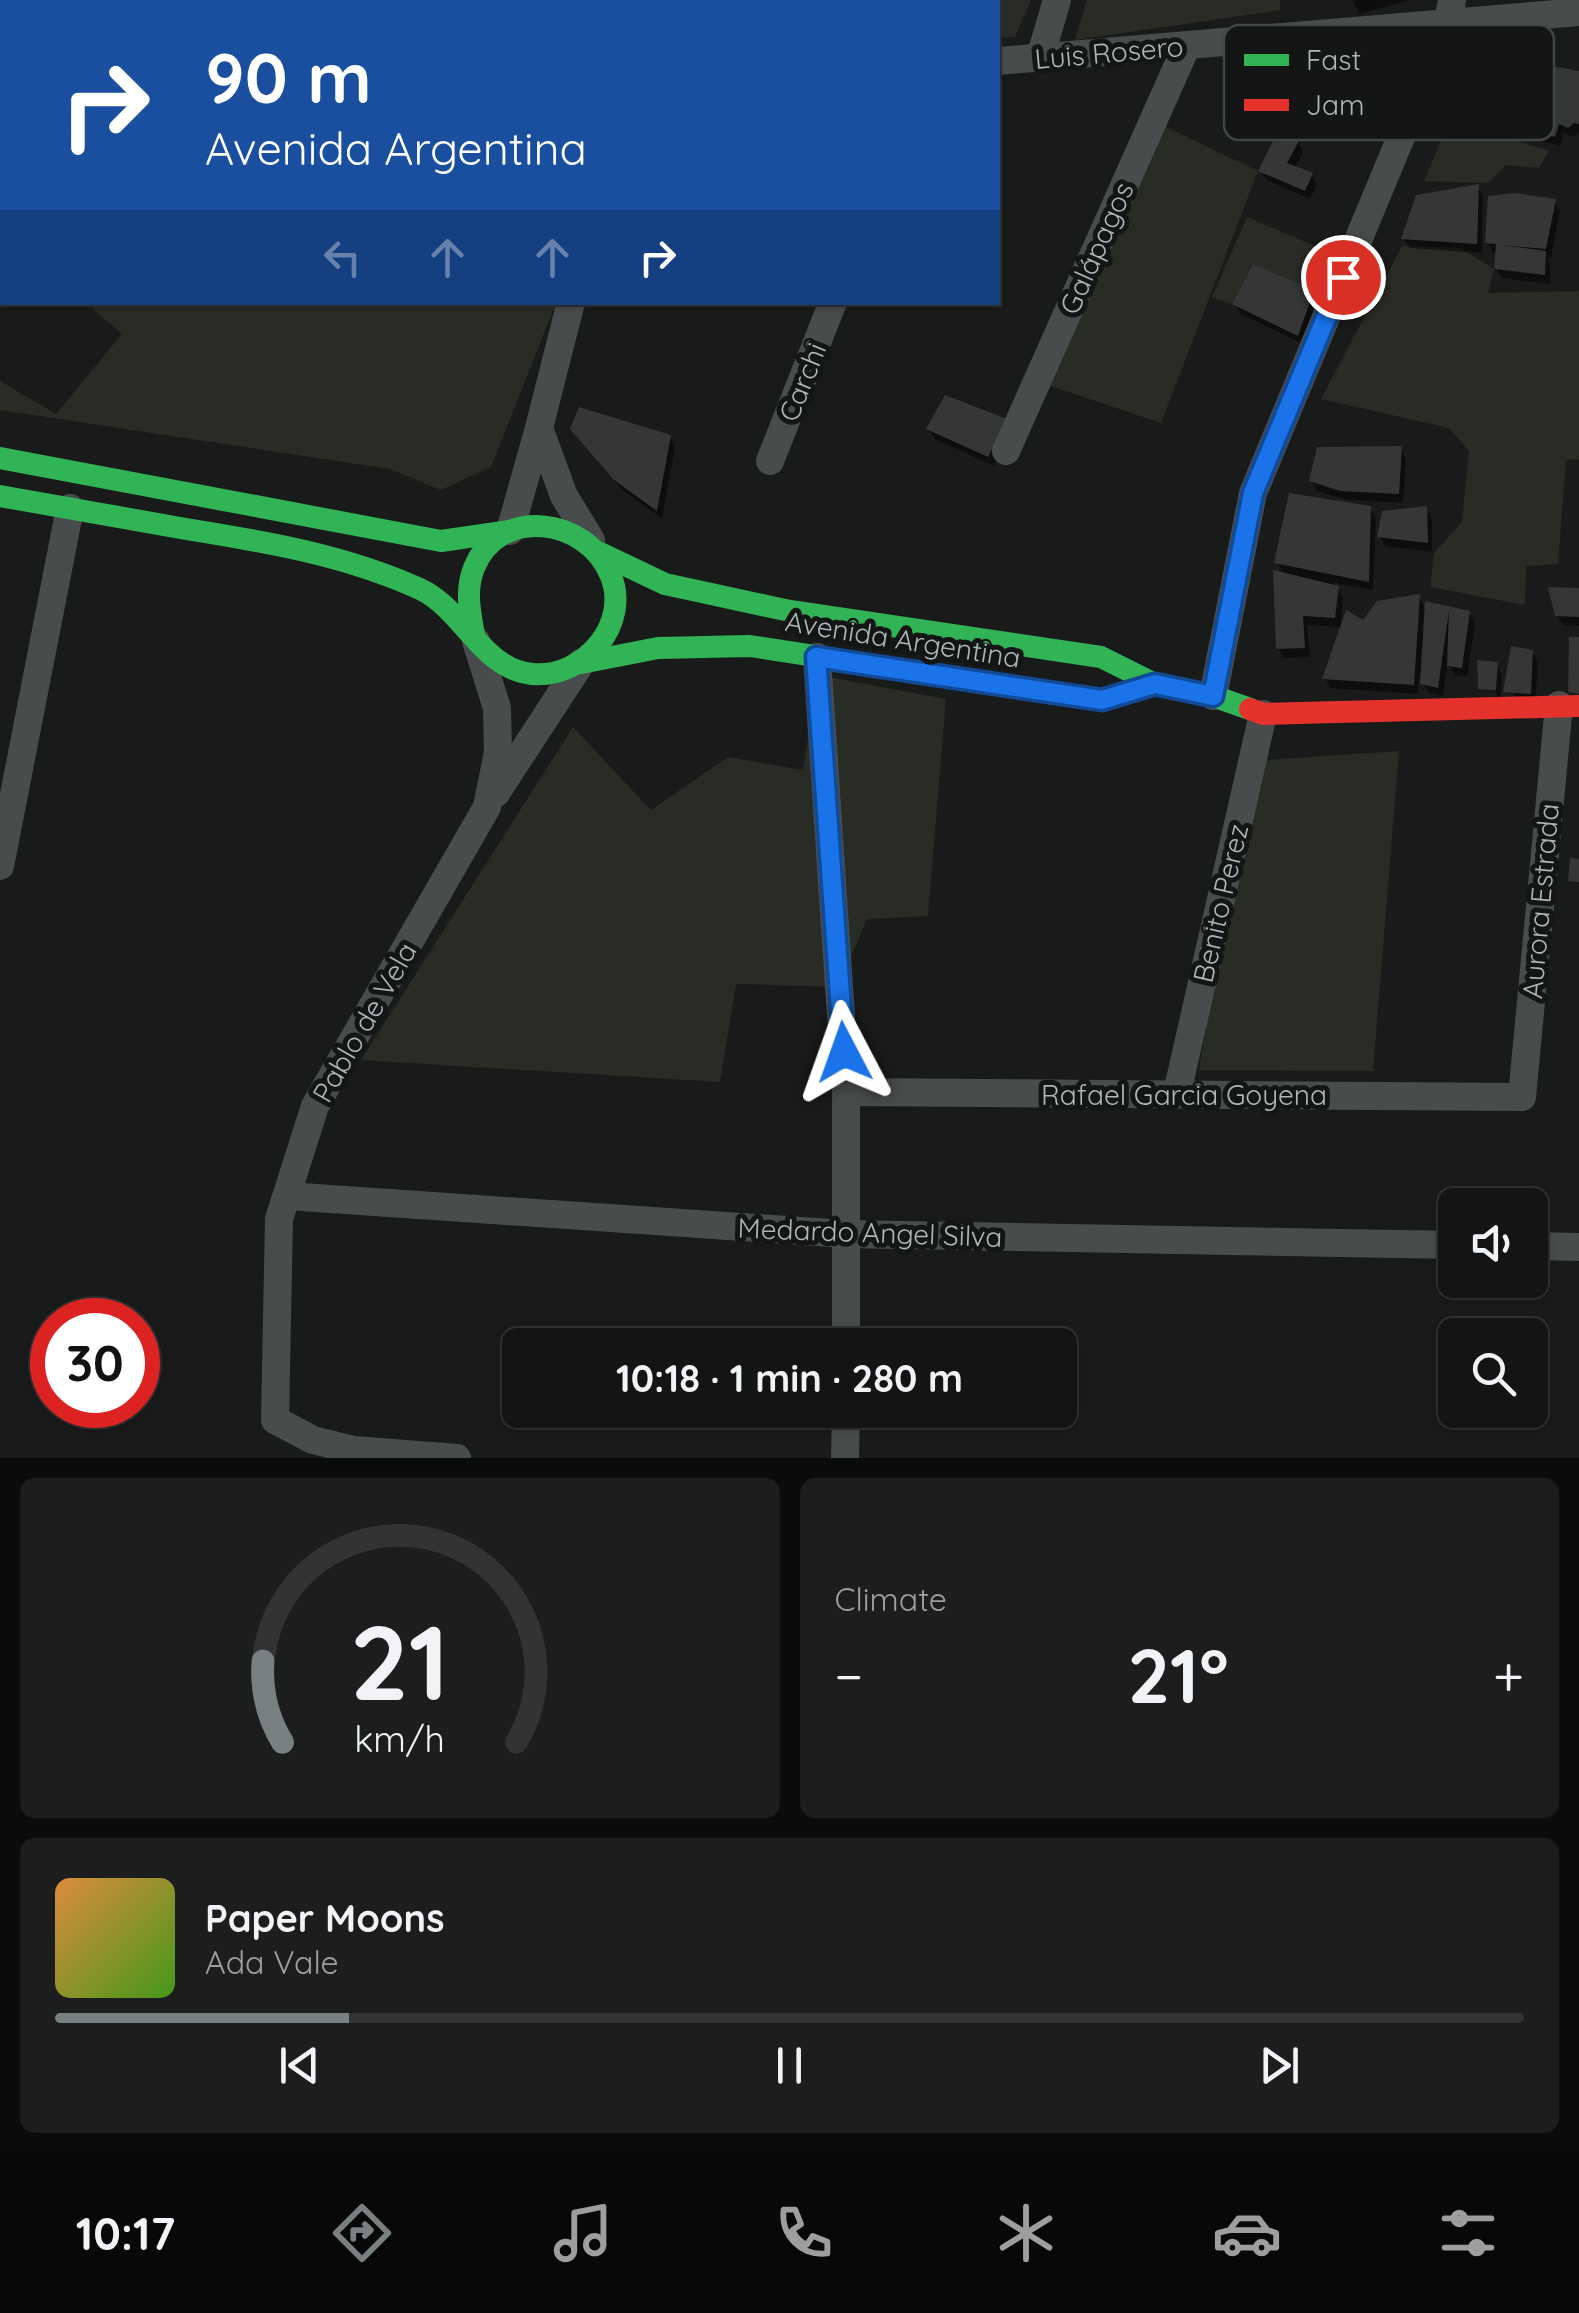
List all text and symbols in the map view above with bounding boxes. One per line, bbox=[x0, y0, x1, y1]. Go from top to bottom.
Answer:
legend bbox=[1224, 25, 1554, 140]
street label: Luis Rosero bbox=[1033, 28, 1185, 76]
text: 90 m bbox=[205, 33, 372, 121]
icon: right bbox=[40, 40, 170, 170]
text: Fast bbox=[1306, 42, 1361, 77]
text: Jam bbox=[1306, 87, 1365, 122]
text: Avenida Argentina bbox=[205, 120, 587, 176]
street label: Galápagos bbox=[1051, 176, 1141, 320]
icon: left bbox=[315, 230, 370, 285]
icon: ahead bbox=[420, 230, 475, 285]
icon: ahead bbox=[525, 230, 580, 285]
icon: right bbox=[630, 230, 685, 285]
pin bbox=[1301, 235, 1386, 320]
icon: arrive bbox=[1316, 250, 1371, 305]
street label: Carchi bbox=[770, 338, 834, 426]
street label: Avenida Argentina bbox=[783, 603, 1023, 675]
street label: Aurora Estrada bbox=[1514, 802, 1566, 1000]
street label: Benito Perez bbox=[1185, 820, 1255, 986]
street label: Pablo de Vela bbox=[304, 936, 424, 1108]
position arrow bbox=[792, 1000, 896, 1104]
street label: Rafael Garcia Goyena bbox=[1041, 1077, 1327, 1112]
map controls bbox=[1438, 1188, 1548, 1428]
button: sound bbox=[1438, 1188, 1548, 1298]
street label: Medardo Angel Silva bbox=[737, 1210, 1003, 1254]
speed limit sign: 30 bbox=[30, 1298, 160, 1428]
button: search bbox=[1438, 1318, 1548, 1428]
text: 10:18 · 1 min · 280 m bbox=[616, 1354, 963, 1402]
text: Climate bbox=[835, 1579, 947, 1619]
text: 21 bbox=[350, 1596, 450, 1726]
text: 21° bbox=[1127, 1628, 1229, 1722]
text: − bbox=[835, 1641, 863, 1710]
text: + bbox=[1493, 1641, 1524, 1710]
text: km/h bbox=[354, 1716, 445, 1761]
text: Paper Moons bbox=[205, 1894, 445, 1942]
text: Ada Vale bbox=[205, 1942, 339, 1982]
icon: previous bbox=[272, 2038, 327, 2093]
icon: pause bbox=[762, 2038, 817, 2093]
icon: next bbox=[1252, 2038, 1307, 2093]
icon: directions bbox=[327, 2198, 397, 2268]
icon: music bbox=[548, 2198, 618, 2268]
icon: phone bbox=[769, 2198, 839, 2268]
icon: climate bbox=[991, 2198, 1061, 2268]
icon: car bbox=[1212, 2198, 1282, 2268]
icon: filters bbox=[1433, 2198, 1503, 2268]
text: 10:17 bbox=[76, 2205, 175, 2261]

